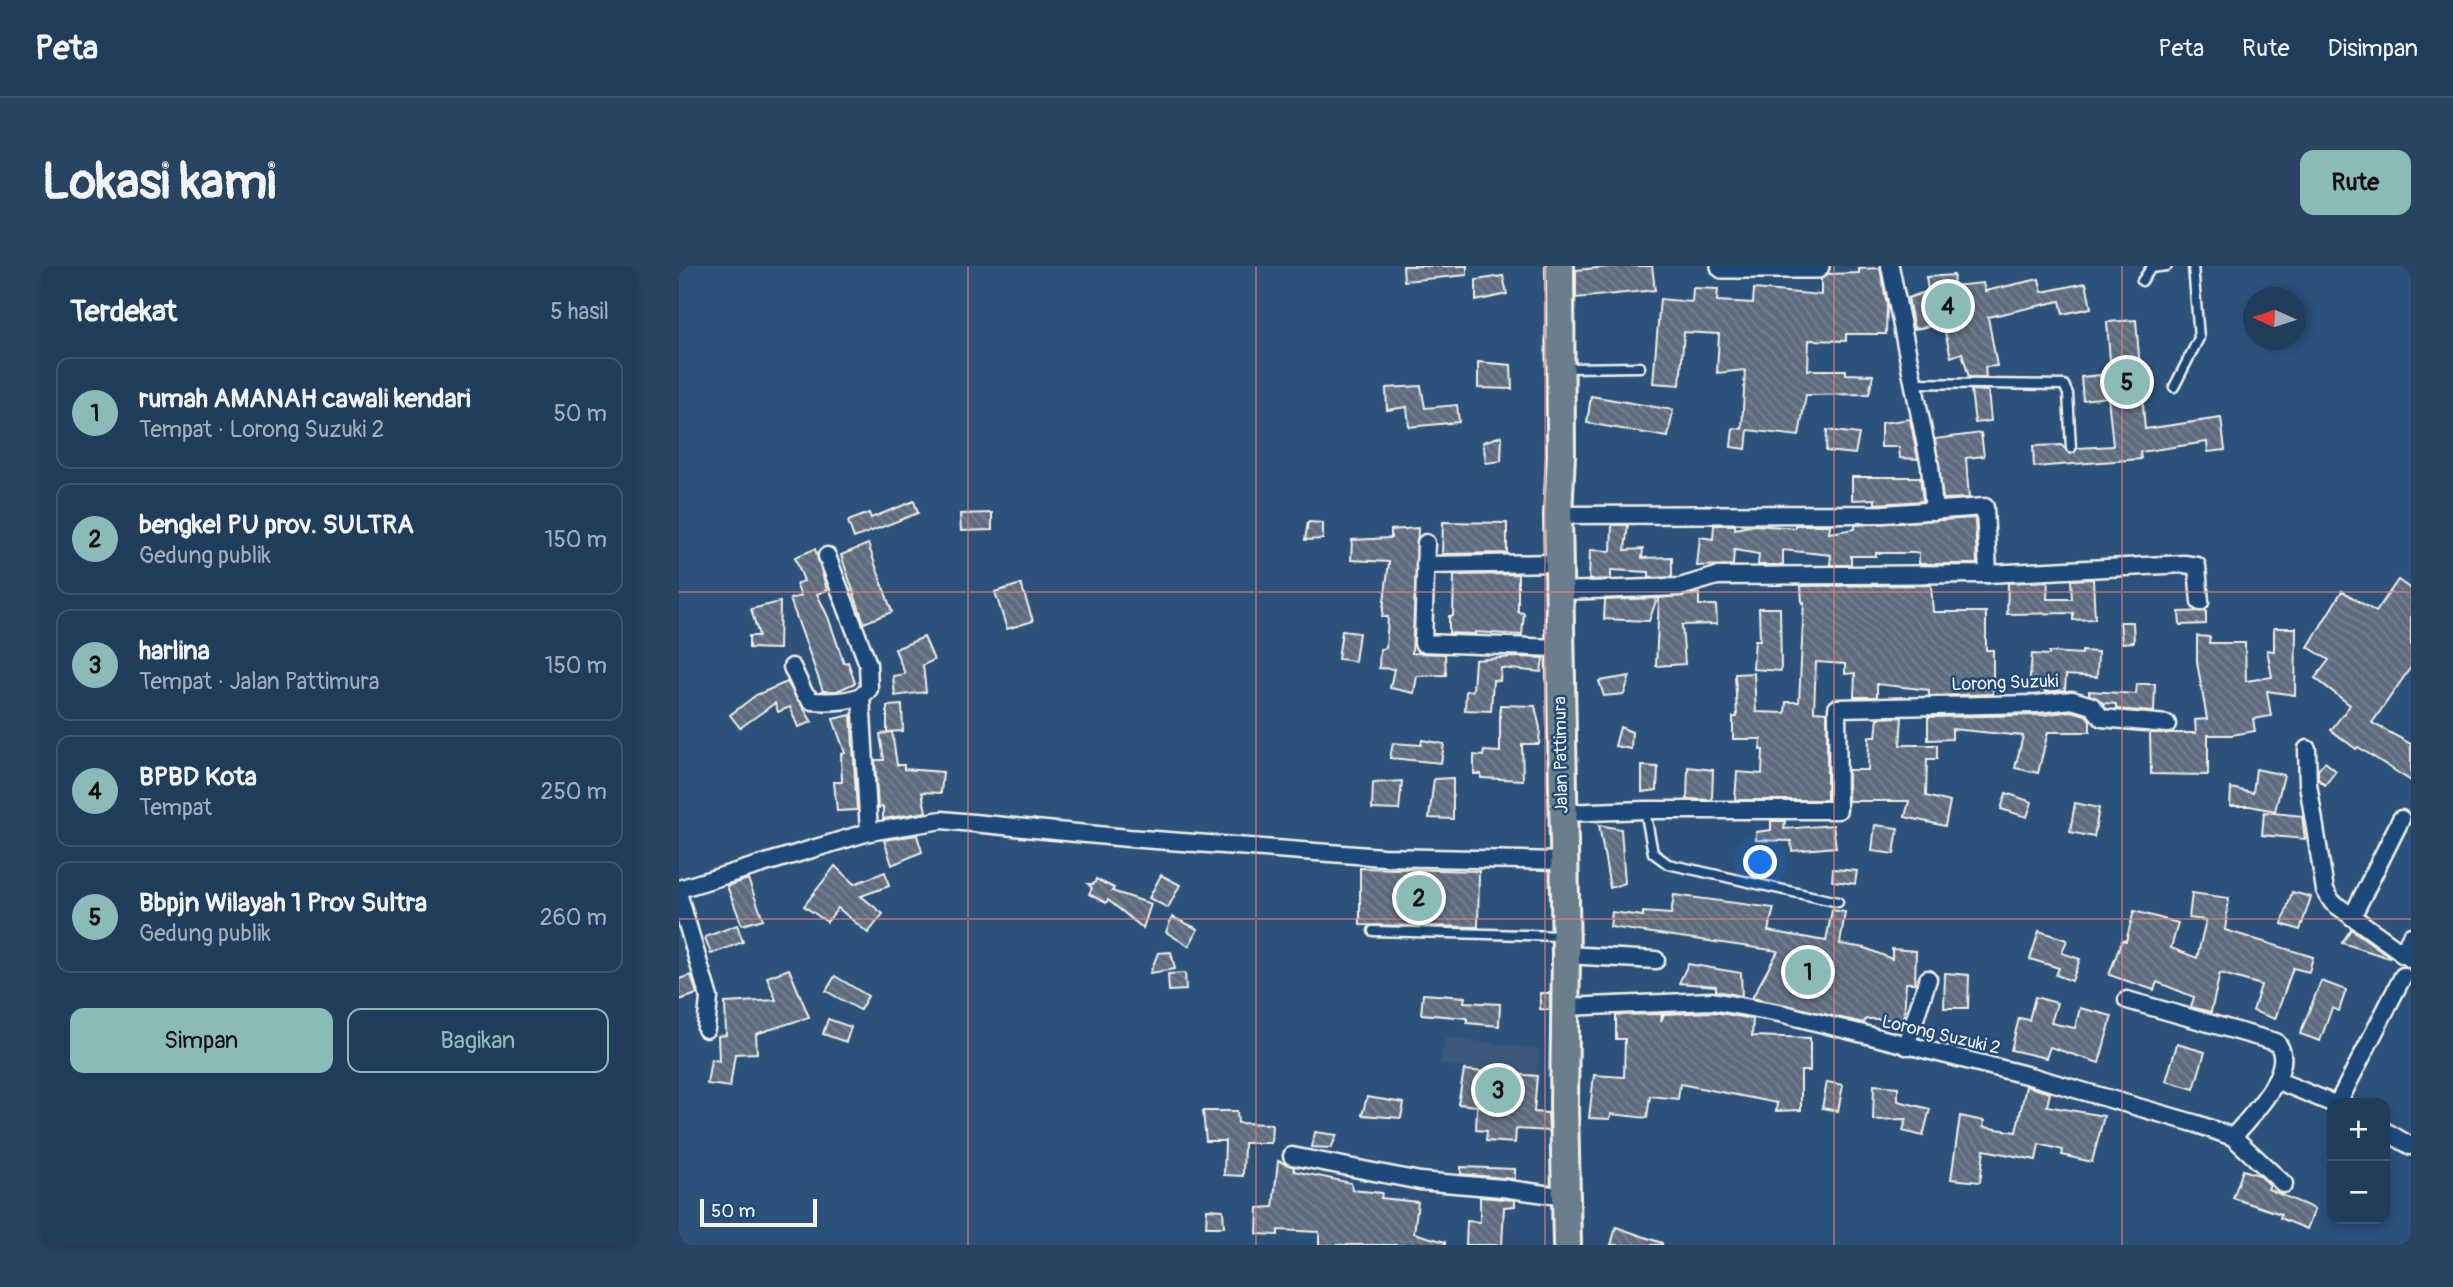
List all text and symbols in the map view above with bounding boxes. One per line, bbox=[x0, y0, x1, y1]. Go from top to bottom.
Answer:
text: Peta bbox=[35, 28, 98, 69]
text: Peta bbox=[2158, 34, 2204, 63]
text: Rute bbox=[2242, 34, 2290, 63]
text: Disimpan bbox=[2328, 34, 2418, 63]
button: Rute bbox=[2300, 150, 2411, 215]
text: Lokasi kami bbox=[42, 152, 276, 213]
pin: 4 bbox=[1925, 280, 1971, 332]
north arrow bbox=[2243, 287, 2306, 350]
text: Terdekat bbox=[70, 293, 177, 330]
text: 5 hasil bbox=[550, 297, 609, 326]
pin: 5 bbox=[2104, 356, 2150, 408]
text: rumah AMANAH cawali kendari bbox=[139, 383, 471, 415]
text: 1 bbox=[91, 399, 100, 428]
text: 50 m bbox=[553, 399, 607, 428]
text: Tempat · Lorong Suzuki 2 bbox=[139, 415, 384, 444]
text: bengkel PU prov. SULTRA bbox=[139, 509, 414, 541]
text: 2 bbox=[89, 525, 101, 554]
text: 150 m bbox=[544, 525, 607, 554]
text: Gedung publik bbox=[139, 541, 271, 570]
text: harlina bbox=[139, 635, 210, 667]
text: 3 bbox=[89, 651, 101, 680]
text: 150 m bbox=[544, 651, 607, 680]
text: Tempat · Jalan Pattimura bbox=[139, 667, 379, 696]
street label: Lorong Suzuki bbox=[1951, 670, 2059, 696]
street label: Jalan Pattimura bbox=[1548, 696, 1574, 814]
text: BPBD Kota bbox=[139, 761, 257, 793]
text: 4 bbox=[88, 777, 102, 806]
text: 250 m bbox=[541, 777, 607, 806]
text: Tempat bbox=[139, 793, 212, 822]
your location bbox=[1743, 845, 1777, 879]
pin: 2 bbox=[1396, 872, 1442, 924]
text: Bbpjn Wilayah 1 Prov Sultra bbox=[139, 887, 427, 919]
text: 5 bbox=[89, 903, 101, 932]
text: 260 m bbox=[540, 903, 607, 932]
text: Gedung publik bbox=[139, 919, 271, 948]
pin: 1 bbox=[1785, 946, 1831, 998]
button: Simpan bbox=[70, 1008, 333, 1073]
button: Bagikan bbox=[347, 1008, 609, 1073]
street label: Lorong Suzuki 2 bbox=[1879, 1010, 2003, 1060]
pin: 3 bbox=[1475, 1064, 1521, 1116]
map controls bbox=[2327, 1098, 2390, 1224]
button: + bbox=[2327, 1098, 2390, 1161]
button: − bbox=[2327, 1161, 2390, 1224]
scale bar bbox=[700, 1196, 817, 1228]
text: 50 m bbox=[711, 1199, 755, 1223]

